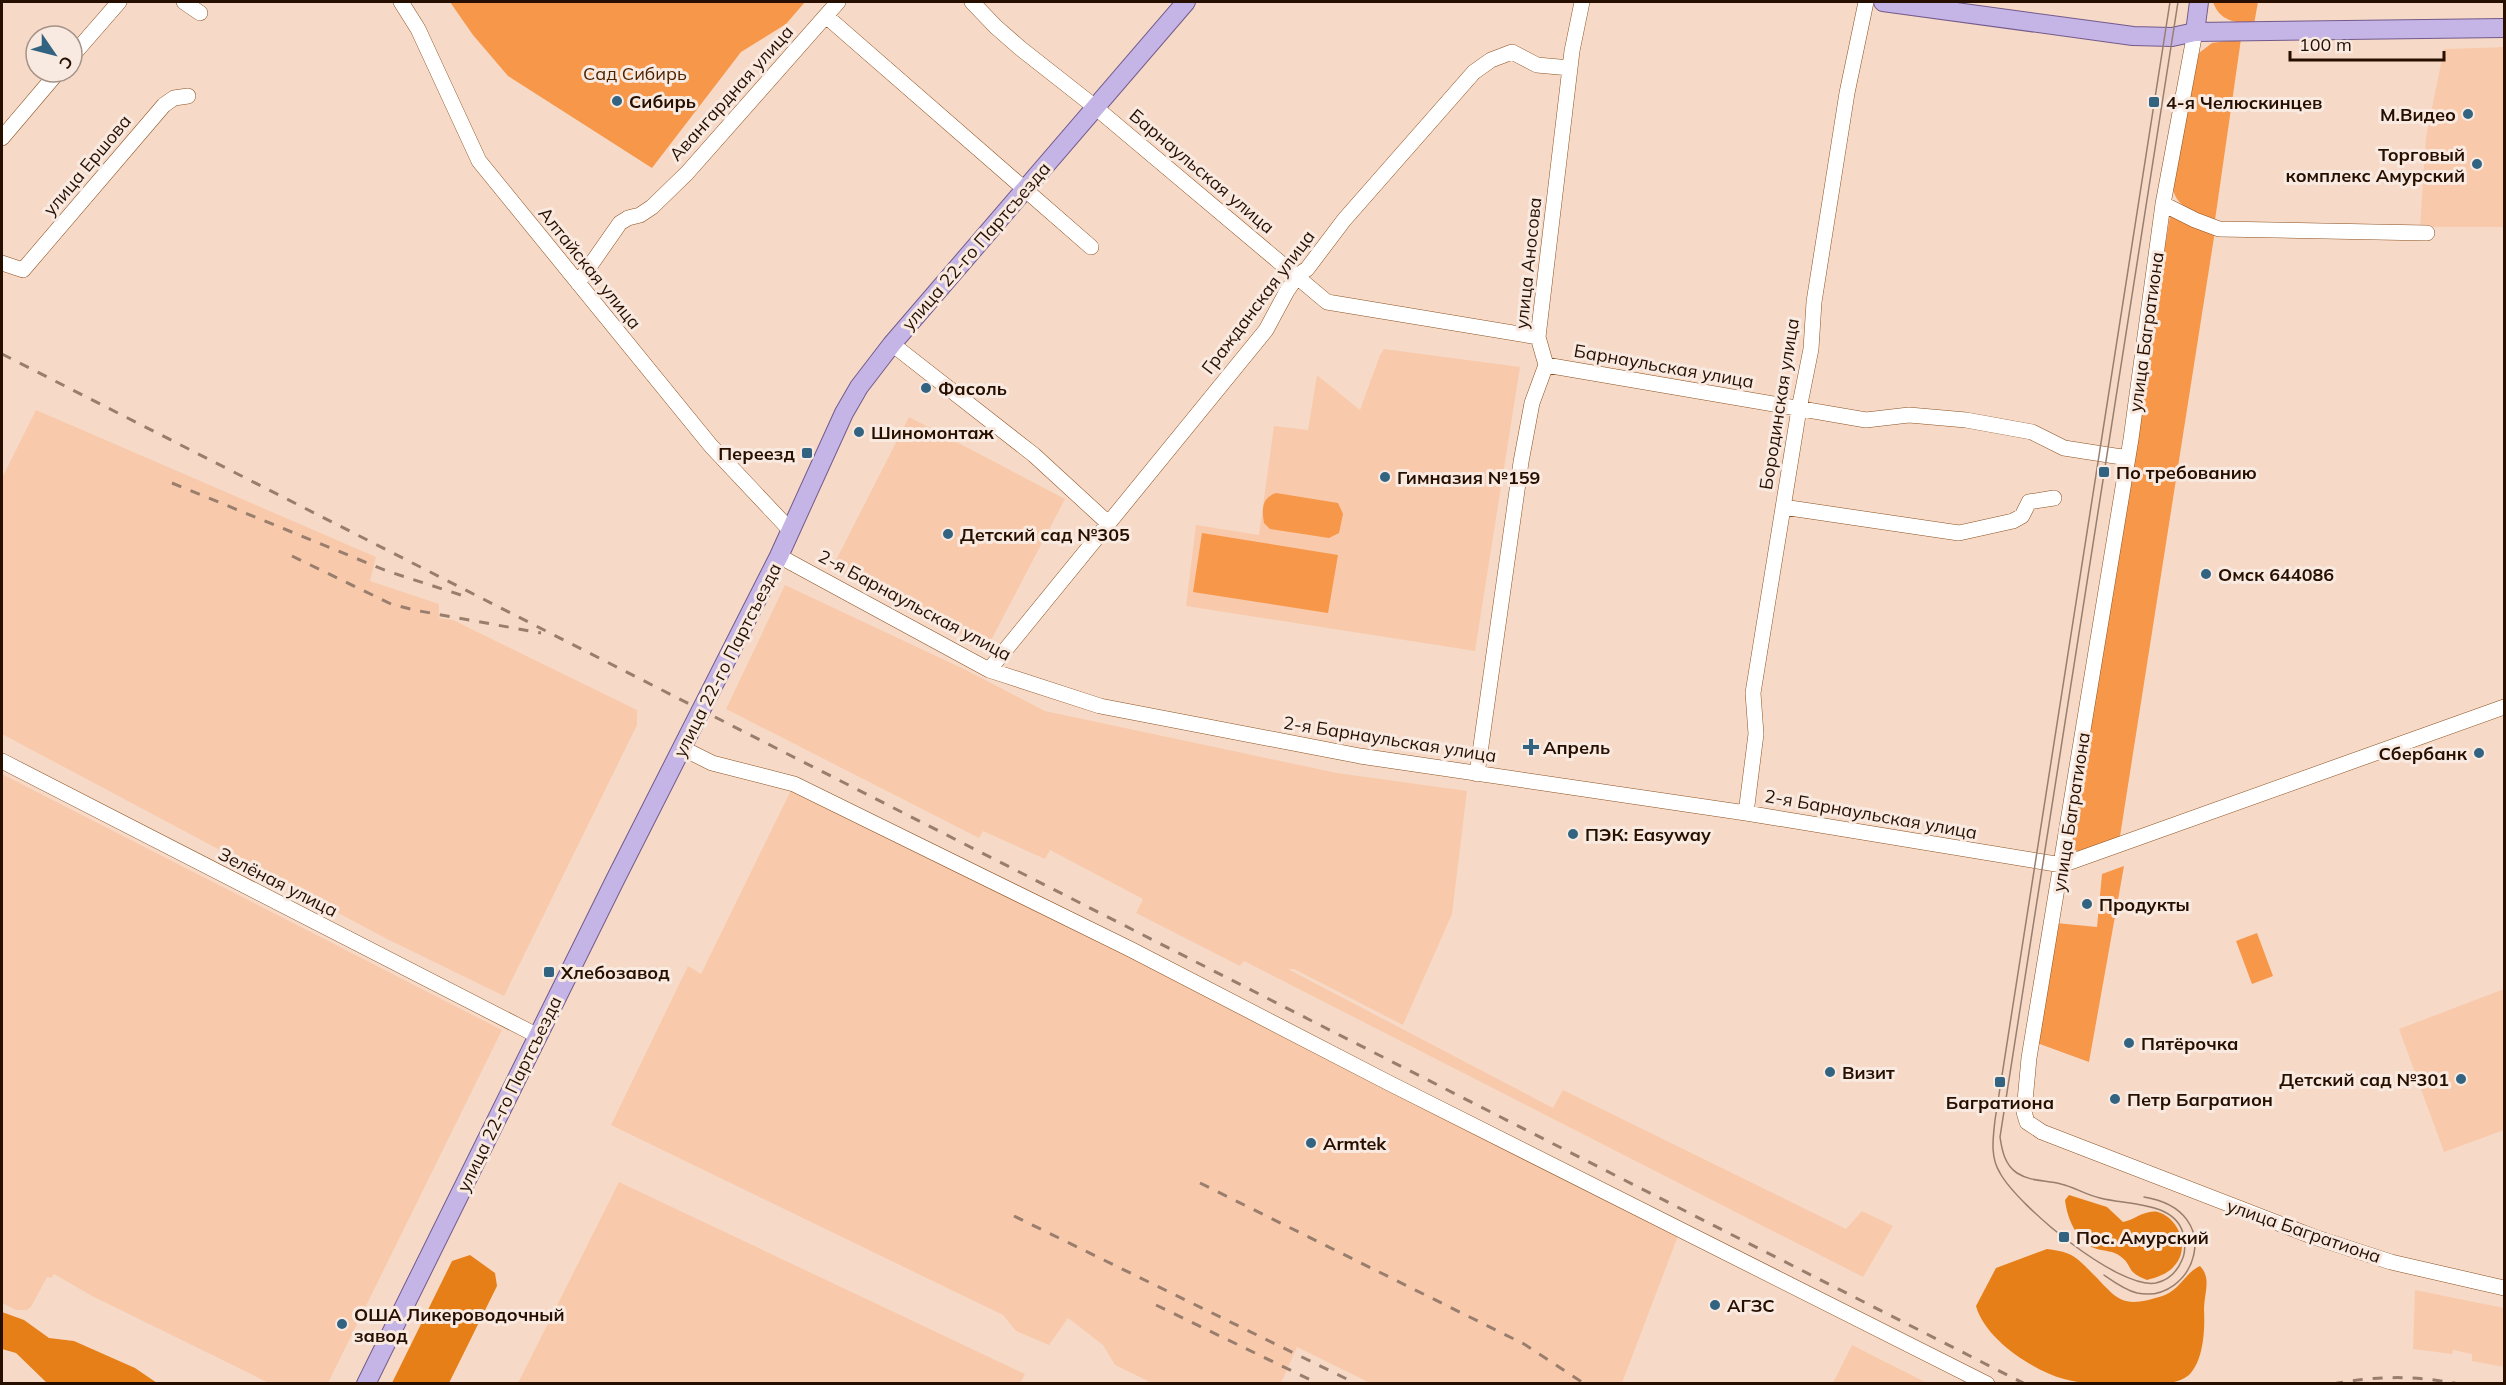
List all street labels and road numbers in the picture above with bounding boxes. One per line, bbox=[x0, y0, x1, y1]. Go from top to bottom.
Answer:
street label: Авангардная улица bbox=[664, 20, 798, 166]
street label: Барнаульская улица bbox=[1125, 104, 1279, 238]
street label: улица Ершова bbox=[38, 110, 136, 220]
street label: улица 22-го Партсъезда bbox=[897, 157, 1055, 335]
street label: улица Аносова bbox=[1510, 196, 1546, 330]
street label: Алтайская улица bbox=[534, 202, 646, 334]
street label: Гражданская улица bbox=[1196, 225, 1320, 379]
street label: улица Багратиона bbox=[2123, 250, 2169, 414]
street label: Бородинская улица bbox=[1754, 317, 1804, 491]
street label: Барнаульская улица bbox=[1572, 339, 1756, 393]
street label: 2-я Барнаульская улица bbox=[815, 544, 1015, 666]
street label: улица 22-го Партсъезда bbox=[668, 559, 786, 761]
street label: 2-я Барнаульская улица bbox=[1282, 711, 1498, 767]
street label: улица Багратиона bbox=[2047, 730, 2095, 894]
street label: 2-я Барнаульская улица bbox=[1763, 784, 1979, 844]
street label: Зелёная улица bbox=[214, 842, 342, 922]
street label: улица 22-го Партсъезда bbox=[451, 992, 567, 1196]
street label: улица Багратиона bbox=[2224, 1194, 2384, 1268]

